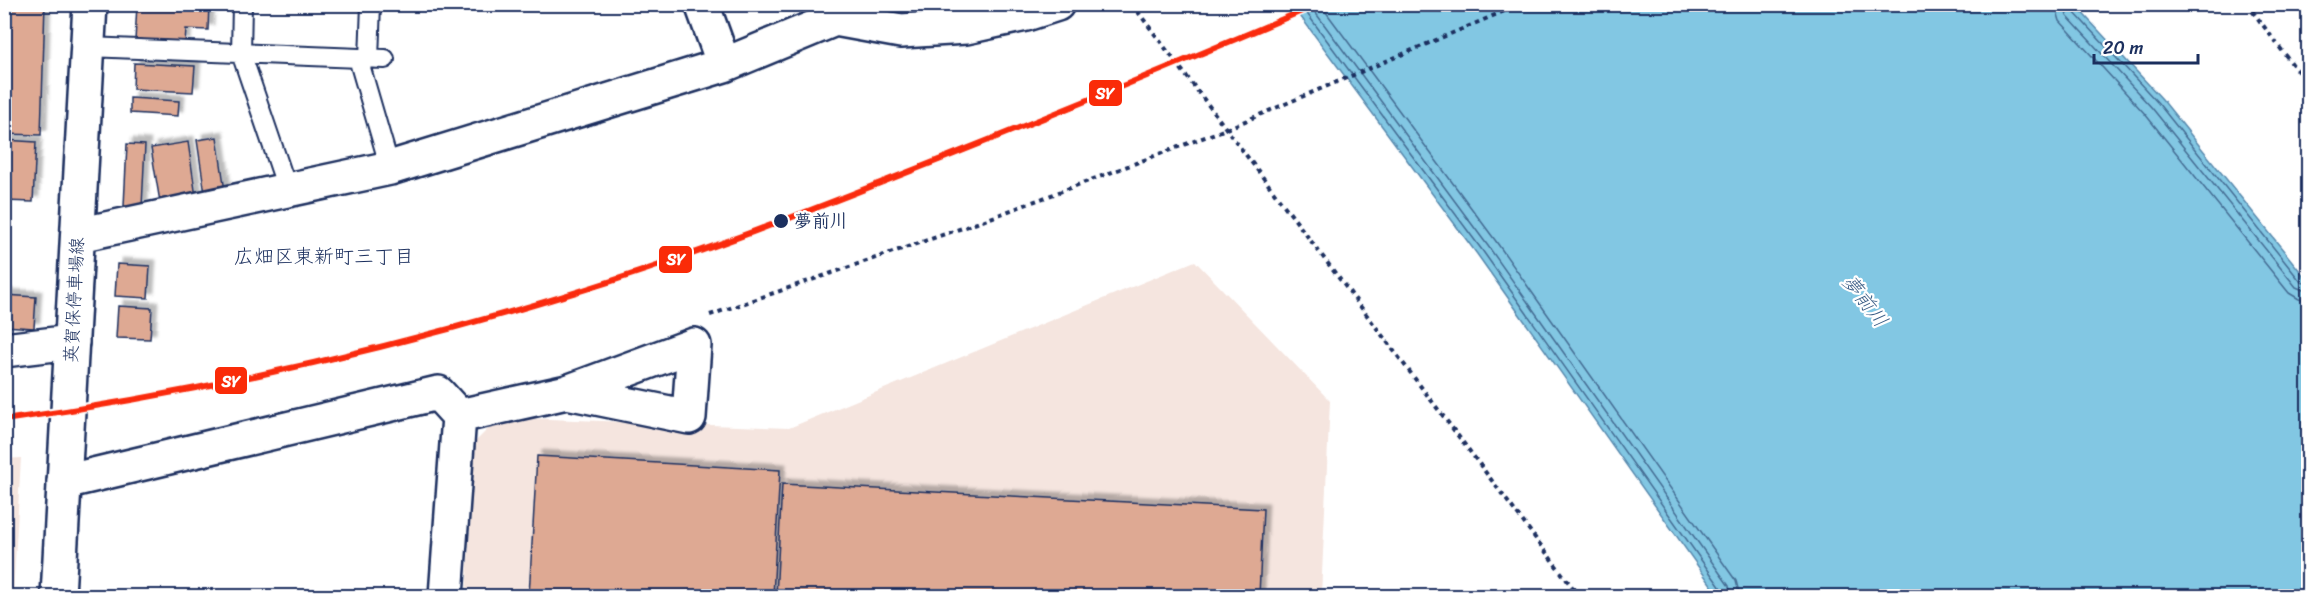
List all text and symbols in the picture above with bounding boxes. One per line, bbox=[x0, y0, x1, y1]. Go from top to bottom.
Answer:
scale bar bbox=[2094, 27, 2198, 65]
text: 20 m bbox=[2103, 32, 2143, 64]
line badge: SY bbox=[1088, 79, 1123, 107]
text: SY bbox=[1095, 79, 1116, 108]
place label: 夢前川 bbox=[794, 205, 848, 237]
marker: 夢前川 bbox=[772, 212, 790, 230]
street label: 英賀保停車場線 bbox=[55, 236, 93, 364]
district label: 広畑区東新町三丁目 bbox=[234, 239, 414, 274]
line badge: SY bbox=[658, 245, 693, 274]
text: SY bbox=[666, 245, 687, 274]
water label: 夢前川 bbox=[1833, 267, 1897, 335]
line badge: SY bbox=[214, 366, 248, 395]
text: SY bbox=[221, 367, 242, 396]

